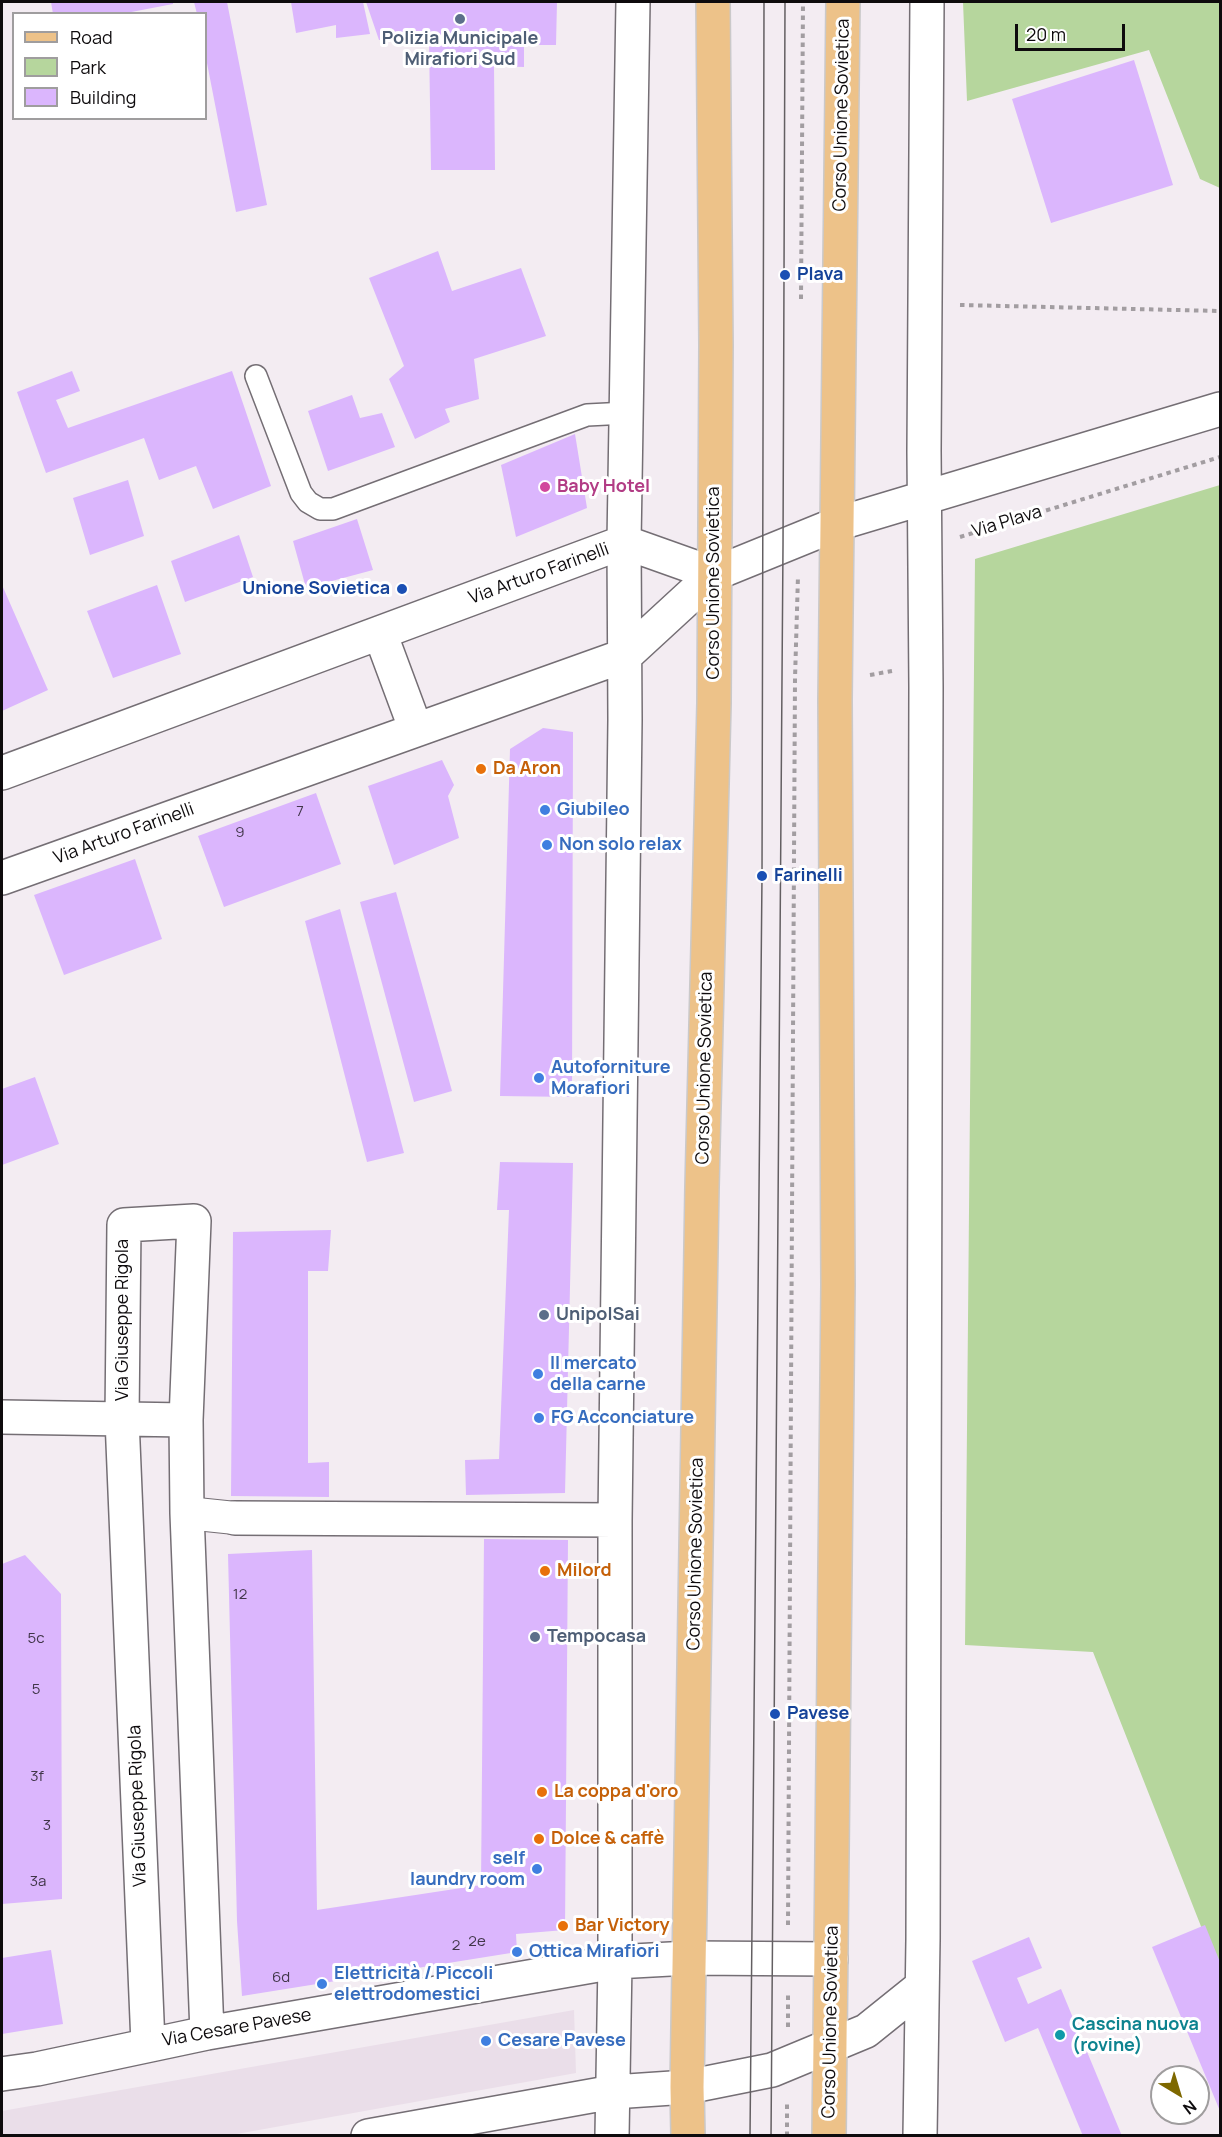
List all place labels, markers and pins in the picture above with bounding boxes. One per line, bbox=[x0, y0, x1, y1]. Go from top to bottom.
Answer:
marker: Polizia Municipale Mirafiori Sud bbox=[453, 12, 467, 26]
place label: Polizia Municipale Mirafiori Sud bbox=[382, 28, 538, 70]
place label: Plava bbox=[797, 264, 843, 286]
marker: Plava bbox=[778, 268, 792, 282]
place label: Baby Hotel bbox=[557, 476, 650, 498]
marker: Baby Hotel bbox=[538, 480, 552, 494]
place label: Unione Sovietica bbox=[242, 578, 390, 600]
marker: Unione Sovietica bbox=[395, 582, 409, 596]
place label: Da Aron bbox=[493, 758, 561, 780]
marker: Da Aron bbox=[474, 762, 488, 776]
place label: Giubileo bbox=[557, 799, 630, 821]
marker: Giubileo bbox=[538, 803, 552, 817]
place label: Non solo relax bbox=[559, 834, 682, 856]
marker: Non solo relax bbox=[540, 838, 554, 852]
place label: Farinelli bbox=[774, 865, 843, 887]
marker: Farinelli bbox=[755, 869, 769, 883]
place label: Autoforniture Morafiori bbox=[551, 1057, 671, 1100]
marker: Autoforniture Morafiori bbox=[532, 1071, 546, 1085]
place label: UnipolSai bbox=[556, 1304, 640, 1326]
marker: UnipolSai bbox=[537, 1308, 551, 1322]
place label: Il mercato della carne bbox=[550, 1353, 646, 1396]
marker: Il mercato della carne bbox=[531, 1367, 545, 1381]
place label: FG Acconciature bbox=[551, 1407, 694, 1429]
marker: FG Acconciature bbox=[532, 1411, 546, 1425]
place label: Milord bbox=[557, 1560, 612, 1582]
marker: Milord bbox=[538, 1564, 552, 1578]
place label: Tempocasa bbox=[547, 1626, 646, 1648]
marker: Tempocasa bbox=[528, 1630, 542, 1644]
place label: Pavese bbox=[787, 1703, 849, 1725]
marker: Pavese bbox=[768, 1707, 782, 1721]
place label: La coppa d'oro bbox=[554, 1781, 678, 1803]
marker: La coppa d'oro bbox=[535, 1785, 549, 1799]
place label: Dolce & caffè bbox=[551, 1828, 664, 1850]
marker: Dolce & caffè bbox=[532, 1832, 546, 1846]
place label: self laundry room bbox=[410, 1848, 525, 1890]
marker: self laundry room bbox=[530, 1862, 544, 1876]
place label: Bar Victory bbox=[575, 1915, 669, 1937]
marker: Bar Victory bbox=[556, 1919, 570, 1933]
place label: Ottica Mirafiori bbox=[529, 1941, 659, 1963]
marker: Ottica Mirafiori bbox=[510, 1945, 524, 1959]
place label: Elettricità / Piccoli elettrodomestici bbox=[334, 1963, 493, 2006]
marker: Elettricità / Piccoli elettrodomestici bbox=[315, 1977, 329, 1991]
place label: Cascina nuova (rovine) bbox=[1072, 2014, 1199, 2056]
marker: Cascina nuova (rovine) bbox=[1053, 2028, 1067, 2042]
place label: Cesare Pavese bbox=[498, 2030, 626, 2052]
marker: Cesare Pavese bbox=[479, 2034, 493, 2048]

